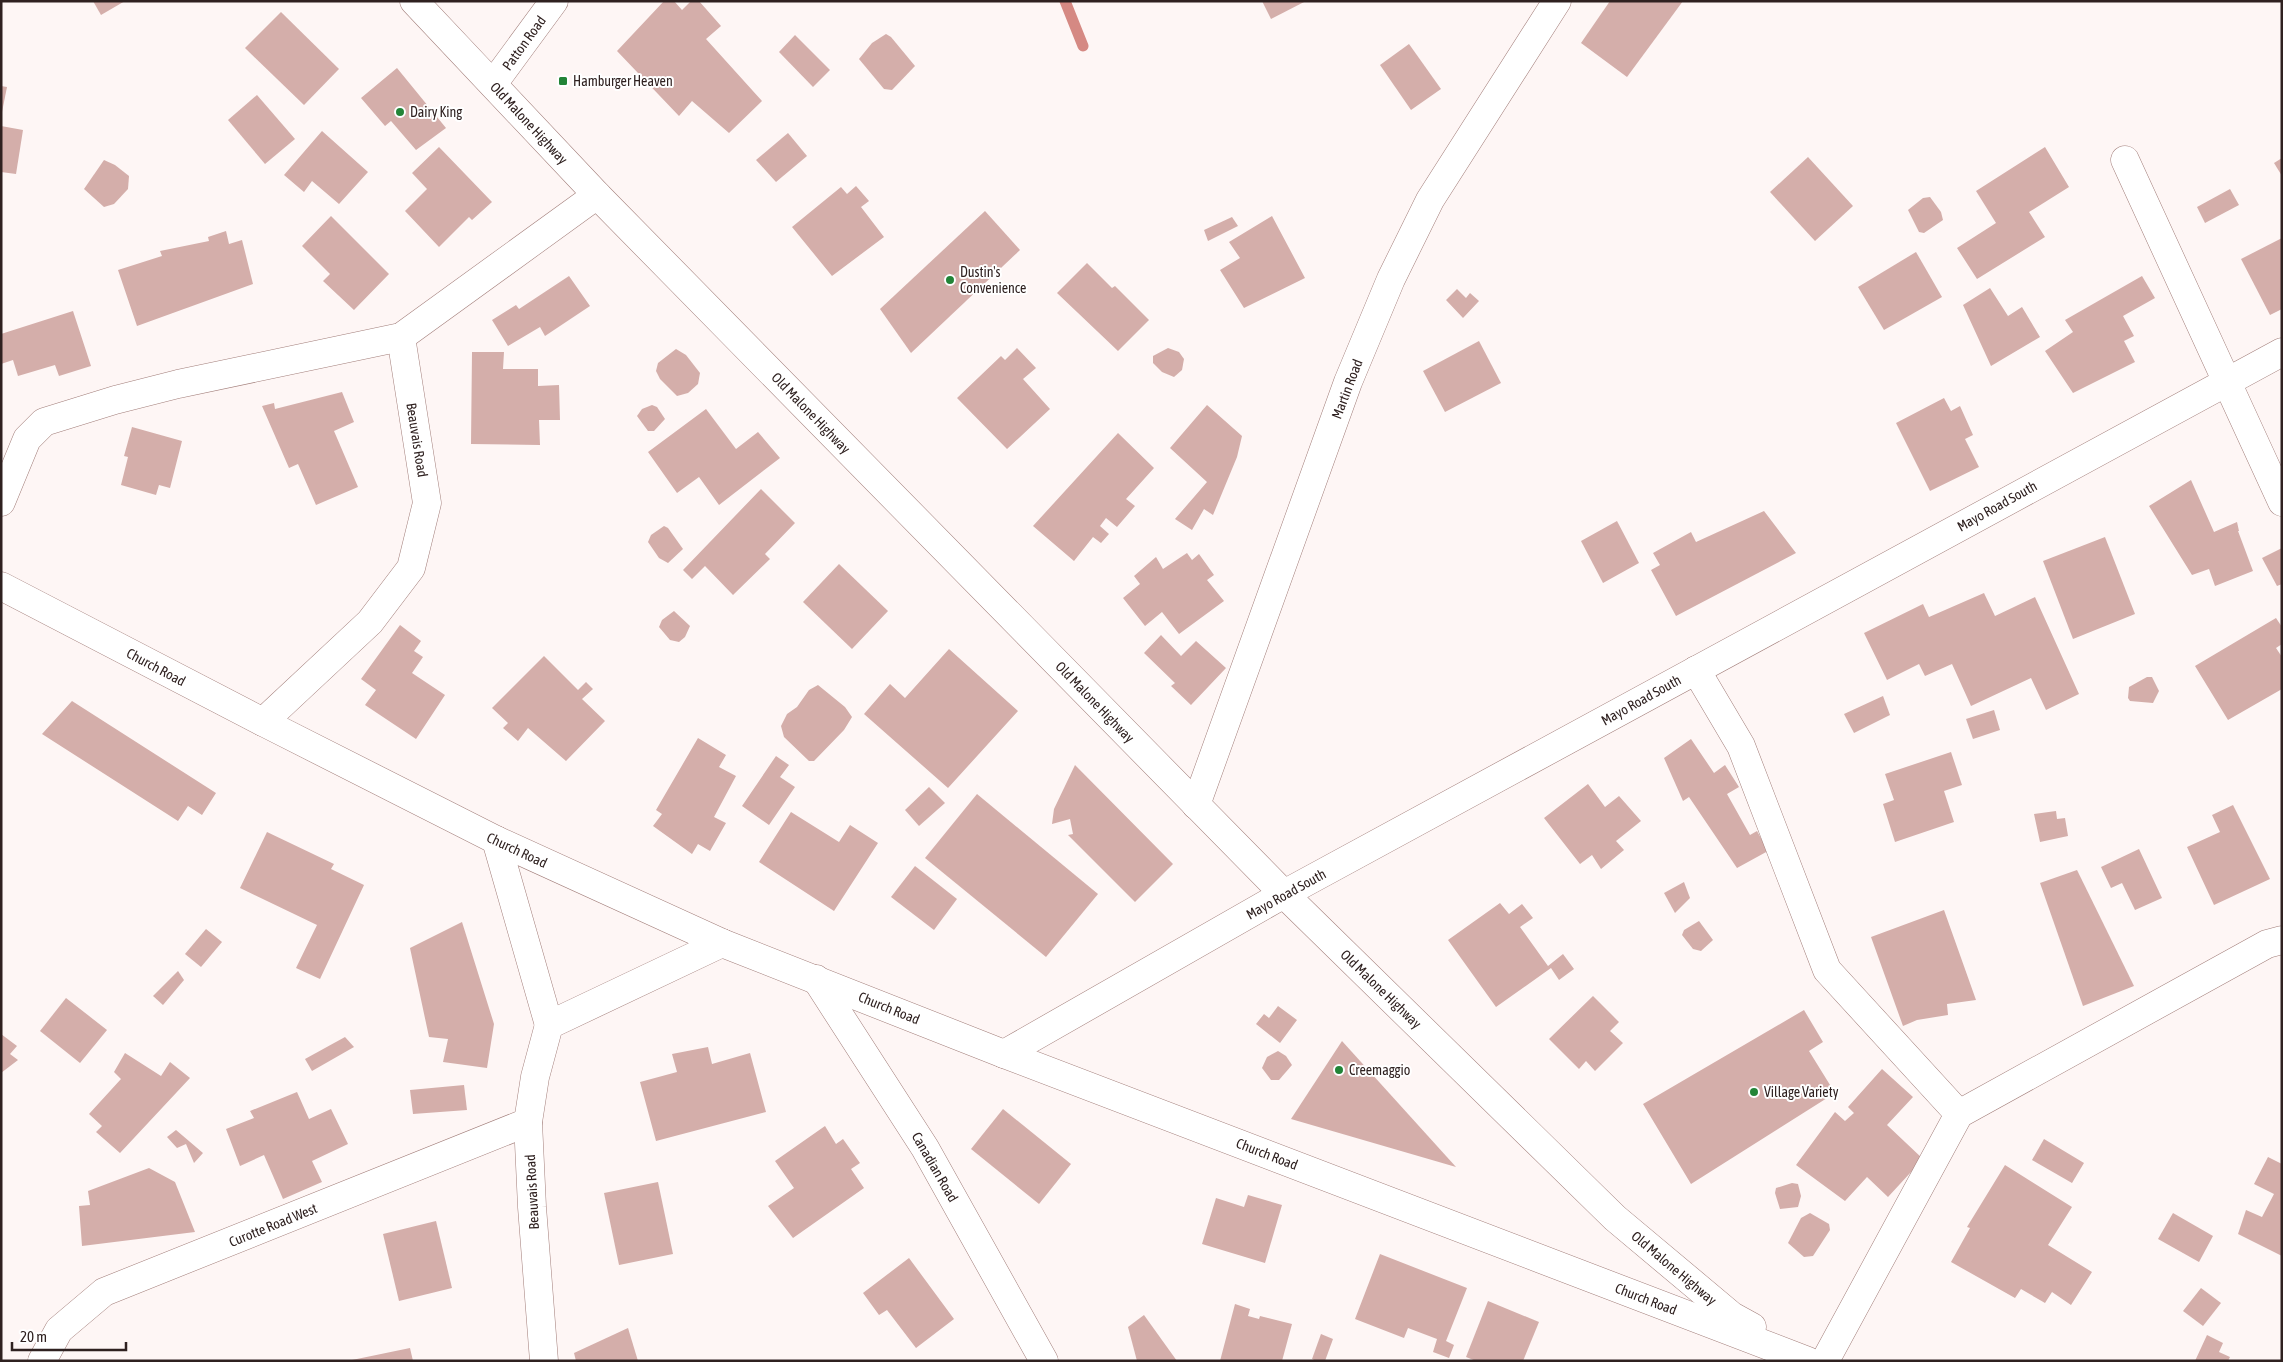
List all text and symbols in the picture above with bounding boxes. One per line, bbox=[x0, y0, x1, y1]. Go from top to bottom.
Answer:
street label: Patton Road bbox=[499, 13, 549, 73]
place label: Hamburger Heaven bbox=[573, 73, 673, 89]
marker: Hamburger Heaven bbox=[557, 75, 569, 87]
street label: Old Malone Highway bbox=[487, 79, 571, 167]
place label: Dairy King bbox=[410, 104, 462, 120]
marker: Dairy King bbox=[394, 106, 406, 118]
place label: Dustin's Convenience bbox=[960, 264, 1026, 296]
marker: Dustin's Convenience bbox=[944, 274, 956, 286]
street label: Martin Road bbox=[1328, 357, 1366, 421]
street label: Old Malone Highway bbox=[768, 369, 854, 457]
street label: Beauvais Road bbox=[403, 402, 431, 478]
street label: Mayo Road South bbox=[1954, 477, 2040, 535]
street label: Church Road bbox=[124, 645, 188, 689]
street label: Old Malone Highway bbox=[1052, 658, 1138, 746]
street label: Mayo Road South bbox=[1598, 671, 1684, 729]
street label: Church Road bbox=[484, 829, 550, 871]
street label: Mayo Road South bbox=[1243, 865, 1329, 923]
street label: Old Malone Highway bbox=[1337, 946, 1425, 1032]
street label: Church Road bbox=[856, 988, 922, 1028]
place label: Creemaggio bbox=[1349, 1062, 1410, 1078]
marker: Creemaggio bbox=[1333, 1064, 1345, 1076]
place label: Village Variety bbox=[1764, 1084, 1839, 1100]
marker: Village Variety bbox=[1748, 1086, 1760, 1098]
street label: Canadian Road bbox=[909, 1129, 961, 1205]
street label: Church Road bbox=[1234, 1135, 1300, 1173]
street label: Beauvais Road bbox=[522, 1154, 542, 1230]
street label: Curotte Road West bbox=[227, 1200, 319, 1250]
street label: Old Malone Highway bbox=[1628, 1228, 1720, 1308]
street label: Church Road bbox=[1613, 1280, 1679, 1318]
scale bar bbox=[12, 1320, 126, 1352]
text: 20 m bbox=[20, 1328, 47, 1345]

